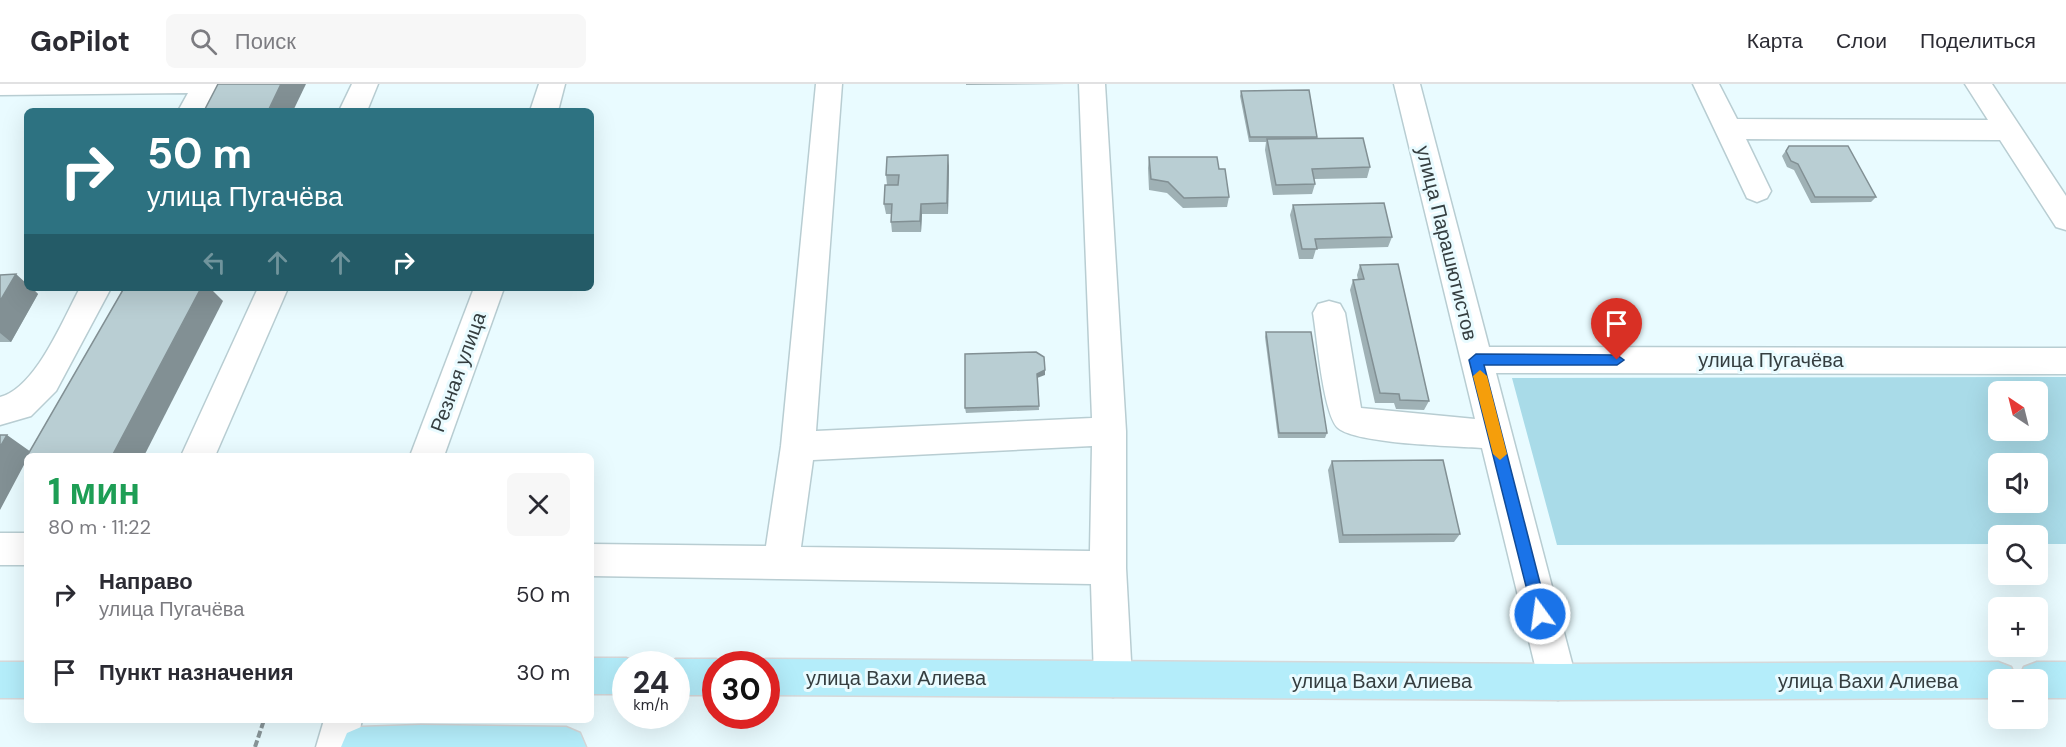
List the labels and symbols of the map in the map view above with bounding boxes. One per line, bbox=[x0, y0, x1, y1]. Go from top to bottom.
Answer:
street label: улица Парашютистов bbox=[1410, 143, 1484, 343]
pin bbox=[1591, 298, 1642, 360]
street label: Резная улица bbox=[424, 308, 492, 435]
street label: улица Пугачёва bbox=[1698, 347, 1845, 373]
north arrow bbox=[1988, 381, 2048, 441]
position arrow bbox=[1508, 582, 1572, 646]
speed limit sign: 30 bbox=[702, 651, 780, 729]
street label: улица Вахи Алиева bbox=[806, 665, 987, 691]
street label: улица Вахи Алиева bbox=[1292, 668, 1473, 694]
street label: улица Вахи Алиева bbox=[1778, 668, 1959, 694]

